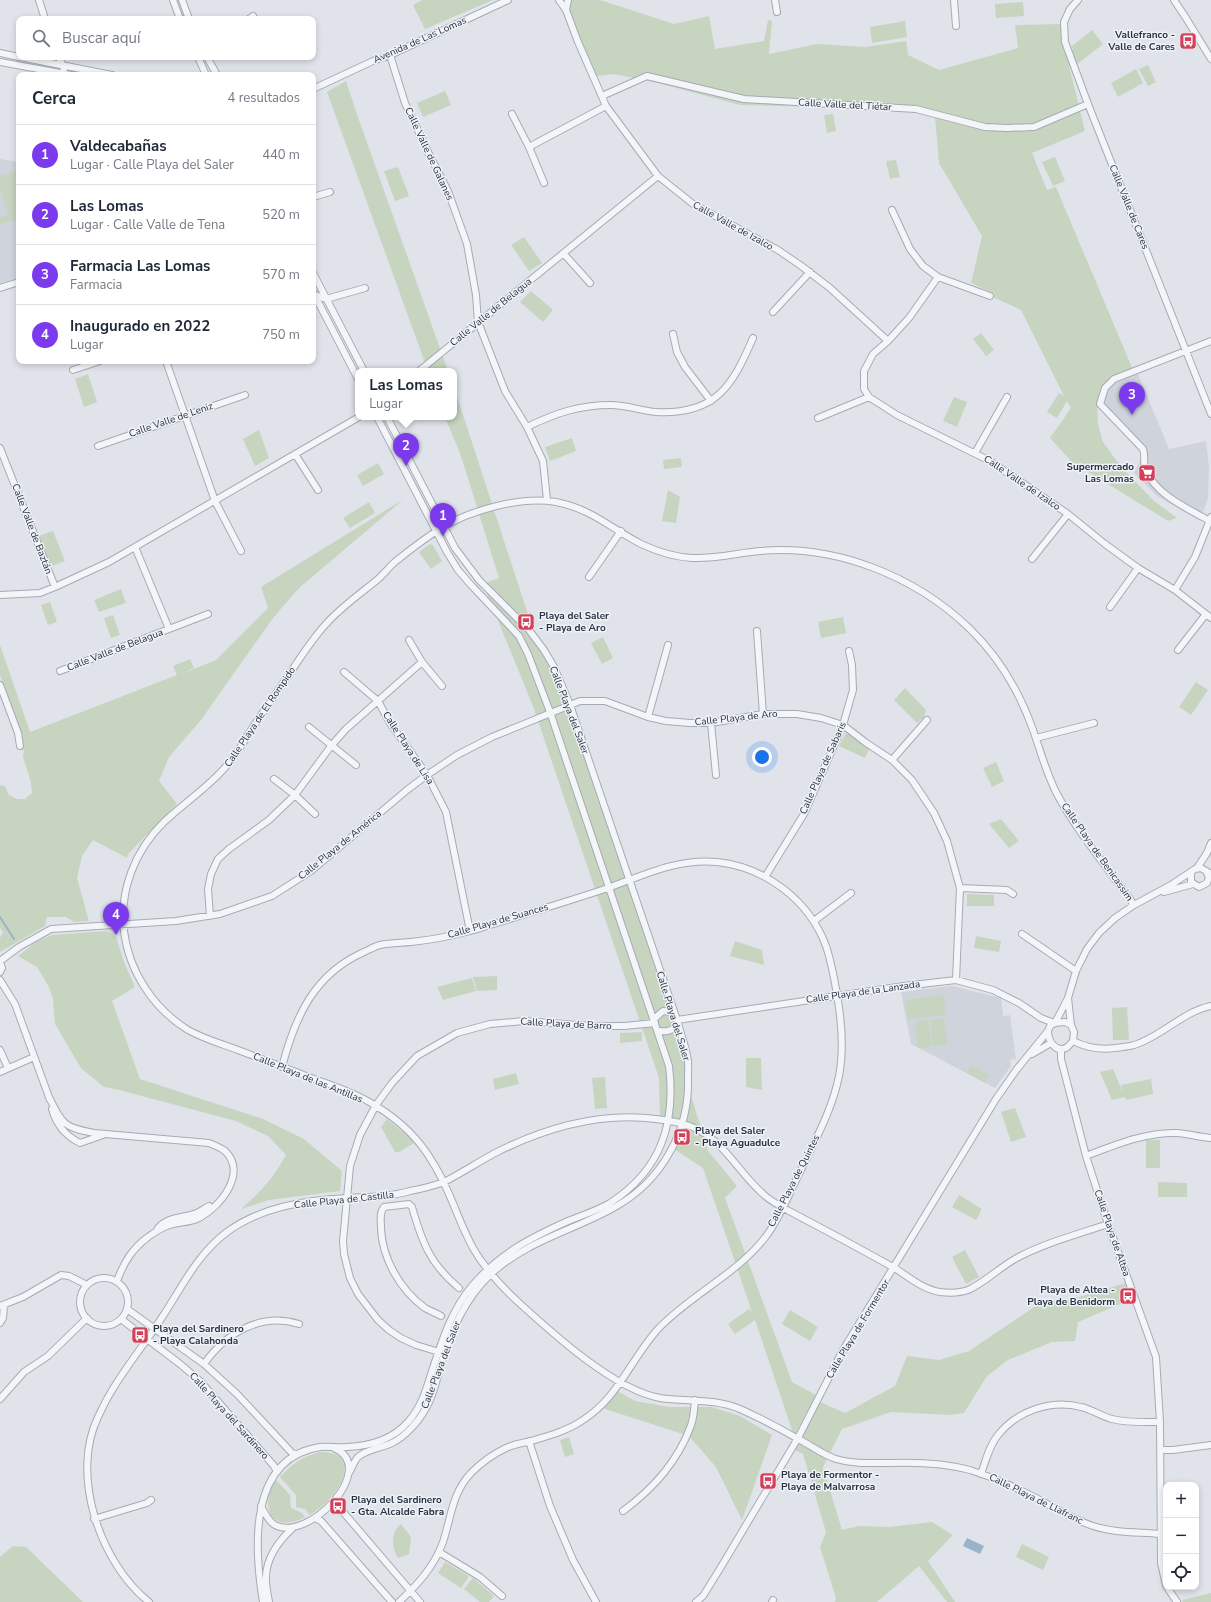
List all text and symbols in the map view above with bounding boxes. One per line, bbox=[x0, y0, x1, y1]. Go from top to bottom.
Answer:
street label: Avenida de Las Lomas bbox=[371, 13, 469, 67]
search box bbox=[16, 16, 316, 60]
icon: search bbox=[30, 27, 52, 49]
text: Buscar aquí bbox=[62, 28, 140, 48]
place label: Vallefranco - Valle de Cares bbox=[1107, 28, 1175, 54]
bus stop icon: Vallefranco - Valle de Cares bbox=[1178, 31, 1198, 51]
text: Cerca bbox=[32, 87, 76, 110]
text: 4 resultados bbox=[228, 89, 300, 107]
street label: Calle Valle del Tiétar bbox=[798, 96, 893, 114]
street label: Calle Valle de Galanes bbox=[401, 105, 457, 203]
text: Valdecabañas bbox=[70, 136, 167, 156]
text: 1 bbox=[41, 146, 49, 164]
text: 440 m bbox=[262, 146, 300, 164]
text: Lugar · Calle Playa del Saler bbox=[70, 156, 234, 174]
street label: Calle Valle de Cares bbox=[1106, 163, 1152, 252]
text: Las Lomas bbox=[70, 196, 144, 216]
street label: Calle Valle de Izalco bbox=[690, 198, 776, 254]
text: 2 bbox=[41, 206, 49, 224]
text: 520 m bbox=[262, 206, 300, 224]
text: Lugar · Calle Valle de Tena bbox=[70, 216, 225, 234]
text: Farmacia Las Lomas bbox=[70, 256, 210, 276]
text: 3 bbox=[41, 266, 49, 284]
text: 570 m bbox=[262, 266, 300, 284]
street label: Calle Valle de Belagua bbox=[447, 275, 535, 349]
text: Farmacia bbox=[70, 276, 122, 294]
text: Inaugurado en 2022 bbox=[70, 316, 210, 336]
text: 4 bbox=[41, 326, 49, 344]
text: 750 m bbox=[262, 326, 300, 344]
text: Lugar bbox=[70, 336, 103, 354]
popup bbox=[355, 368, 457, 420]
text: Las Lomas bbox=[369, 375, 443, 395]
pin: 3 bbox=[1119, 382, 1145, 415]
text: Lugar bbox=[369, 395, 403, 413]
street label: Calle Valle de Leniz bbox=[127, 399, 215, 441]
pin: 2 bbox=[393, 433, 419, 466]
street label: Calle Valle de Izalco bbox=[981, 452, 1064, 514]
place label: Supermercado Las Lomas bbox=[1067, 460, 1134, 486]
supermarket icon: Supermercado Las Lomas bbox=[1137, 463, 1157, 483]
street label: Calle Valle de Baztán bbox=[8, 482, 56, 576]
pin: 1 bbox=[430, 503, 456, 536]
place label: Playa del Saler - Playa de Aro bbox=[539, 609, 609, 635]
bus stop icon: Playa del Saler - Playa de Aro bbox=[516, 612, 536, 632]
street label: Calle Valle de Belagua bbox=[65, 625, 165, 675]
street label: Calle Playa de El Rompido bbox=[221, 664, 299, 770]
street label: Calle Playa del Saler bbox=[546, 664, 592, 756]
street label: Calle Playa de Aro bbox=[694, 707, 779, 729]
street label: Calle Playa de Lisa bbox=[379, 709, 437, 787]
street label: Calle Playa de Sabaris bbox=[796, 719, 850, 817]
your location bbox=[752, 747, 772, 767]
street label: Calle Playa de Benicassim bbox=[1058, 800, 1136, 904]
street label: Calle Playa de América bbox=[295, 807, 385, 883]
street label: Calle Playa de Suances bbox=[446, 900, 550, 942]
pin: 4 bbox=[103, 902, 129, 935]
street label: Calle Playa del Saler bbox=[653, 969, 693, 1063]
street label: Calle Playa de la Lanzada bbox=[805, 977, 921, 1007]
street label: Calle Playa de Barro bbox=[520, 1015, 612, 1033]
street label: Calle Playa de las Antillas bbox=[251, 1050, 365, 1107]
place label: Playa del Saler - Playa Aguadulce bbox=[695, 1124, 781, 1150]
bus stop icon: Playa del Saler - Playa Aguadulce bbox=[672, 1127, 692, 1147]
street label: Calle Playa de Quintes bbox=[765, 1132, 823, 1229]
street label: Calle Playa de Castilla bbox=[293, 1188, 395, 1212]
street label: Calle Playa de Altea bbox=[1091, 1188, 1133, 1278]
street label: Calle Playa de Formentor bbox=[823, 1276, 893, 1381]
place label: Playa de Altea - Playa de Benidorm bbox=[1027, 1283, 1115, 1309]
bus stop icon: Playa de Altea - Playa de Benidorm bbox=[1118, 1286, 1138, 1306]
street label: Calle Playa del Saler bbox=[418, 1319, 464, 1411]
place label: Playa del Sardinero - Playa Calahonda bbox=[153, 1322, 244, 1348]
bus stop icon: Playa del Sardinero - Playa Calahonda bbox=[130, 1325, 150, 1345]
street label: Calle Playa del Sardinero bbox=[186, 1369, 272, 1463]
place label: Playa de Formentor - Playa de Malvarrosa bbox=[781, 1468, 879, 1494]
street label: Calle Playa de Llafranc bbox=[987, 1470, 1086, 1528]
bus stop icon: Playa de Formentor - Playa de Malvarrosa bbox=[758, 1471, 778, 1491]
map controls bbox=[1163, 1482, 1199, 1590]
button: + bbox=[1163, 1482, 1199, 1518]
place label: Playa del Sardinero - Gta. Alcalde Fabra bbox=[351, 1493, 444, 1519]
bus stop icon: Playa del Sardinero - Gta. Alcalde Fabra bbox=[328, 1496, 348, 1516]
button: − bbox=[1163, 1518, 1199, 1554]
button: locate bbox=[1163, 1554, 1199, 1590]

